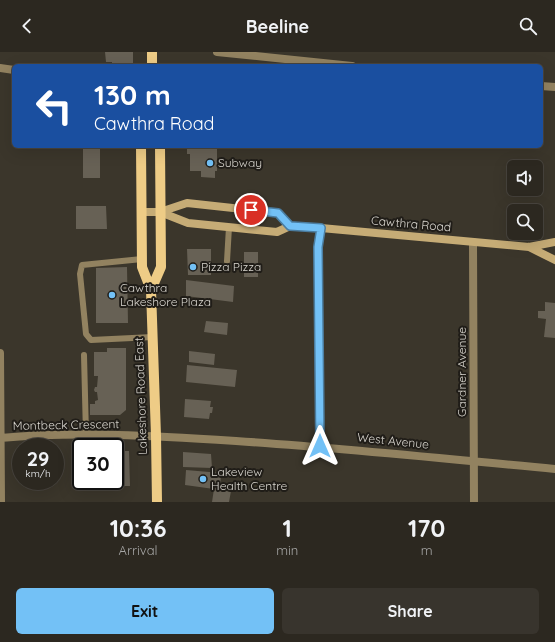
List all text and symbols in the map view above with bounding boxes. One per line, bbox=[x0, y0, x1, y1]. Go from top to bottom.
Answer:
icon: back bbox=[16, 15, 38, 37]
text: Beeline bbox=[246, 15, 309, 38]
icon: search bbox=[517, 15, 539, 37]
text: 130 m bbox=[94, 77, 171, 112]
icon: left bbox=[28, 80, 80, 132]
text: Cawthra Road bbox=[94, 112, 215, 135]
place label: Subway bbox=[218, 155, 262, 170]
marker: Subway bbox=[205, 158, 215, 168]
map controls bbox=[507, 160, 543, 240]
button: sound bbox=[507, 160, 543, 196]
pin bbox=[234, 193, 268, 227]
icon: arrive bbox=[240, 199, 262, 221]
button: search bbox=[507, 204, 543, 240]
street label: Cawthra Road bbox=[370, 213, 452, 234]
place label: Pizza Pizza bbox=[201, 259, 261, 274]
marker: Pizza Pizza bbox=[188, 262, 198, 272]
place label: Cawthra Lakeshore Plaza bbox=[120, 280, 211, 309]
marker: Cawthra Lakeshore Plaza bbox=[107, 290, 117, 300]
street label: Gardner Avenue bbox=[454, 327, 469, 417]
street label: Lakeshore Road East bbox=[131, 337, 150, 455]
street label: Montbeck Crescent bbox=[12, 416, 119, 433]
position arrow bbox=[299, 425, 341, 467]
street label: West Avenue bbox=[356, 429, 430, 452]
speed limit sign: 30 bbox=[72, 438, 124, 490]
text: 29 bbox=[27, 446, 49, 471]
place label: Lakeview Health Centre bbox=[211, 464, 288, 493]
text: km/h bbox=[25, 467, 51, 480]
marker: Lakeview Health Centre bbox=[198, 474, 208, 484]
text: 10:36 bbox=[110, 513, 166, 543]
text: 1 bbox=[283, 513, 292, 543]
text: 170 bbox=[408, 513, 445, 543]
text: Arrival bbox=[119, 542, 158, 558]
text: min bbox=[276, 542, 298, 558]
text: m bbox=[421, 542, 433, 558]
button: Exit bbox=[16, 588, 274, 634]
button: Share bbox=[282, 588, 539, 634]

